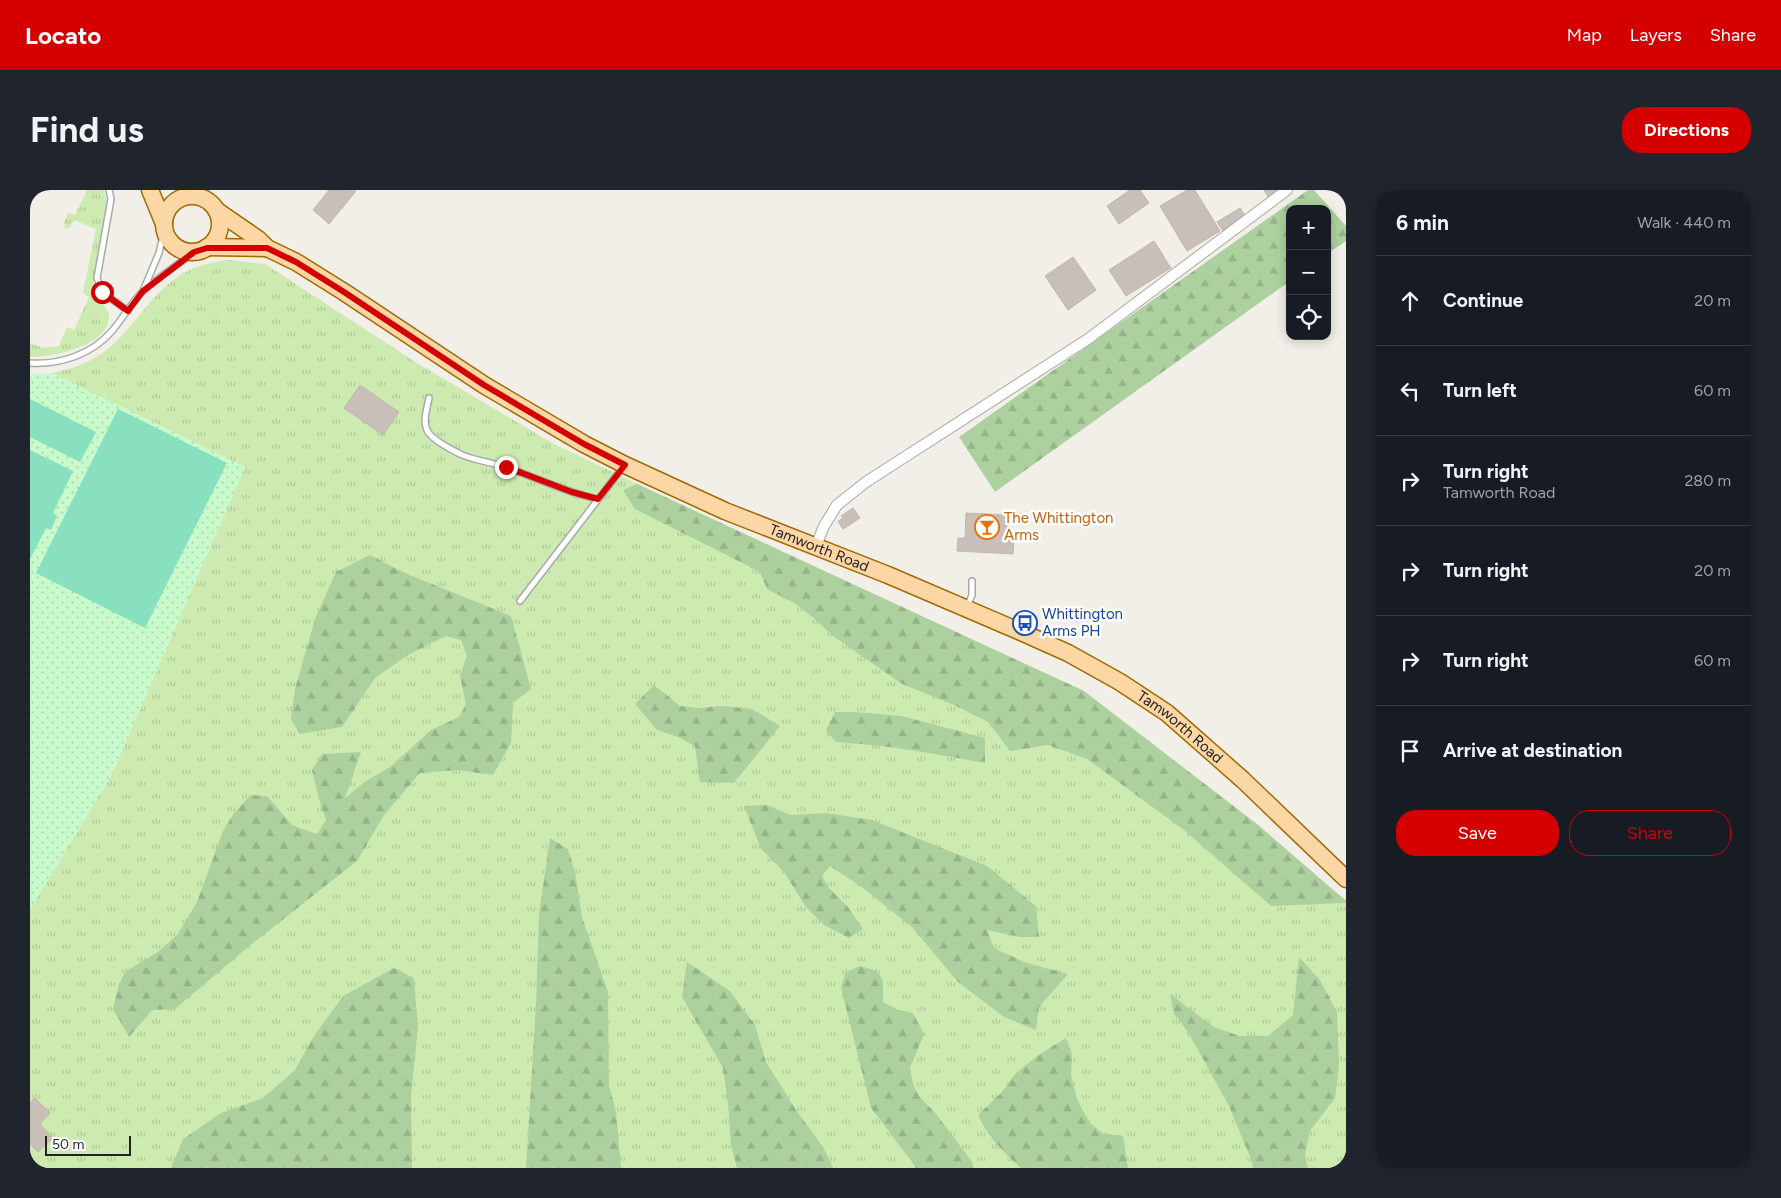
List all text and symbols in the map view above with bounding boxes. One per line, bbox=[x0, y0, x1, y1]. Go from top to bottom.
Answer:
text: Locato bbox=[25, 21, 101, 50]
text: Map bbox=[1567, 24, 1602, 46]
text: Layers bbox=[1630, 24, 1682, 46]
text: Share bbox=[1710, 24, 1756, 46]
button: Directions bbox=[1622, 107, 1751, 153]
text: Find us bbox=[30, 109, 144, 151]
map controls bbox=[1286, 205, 1331, 340]
button: + bbox=[1286, 205, 1331, 250]
text: 6 min bbox=[1396, 210, 1449, 235]
text: Walk · 440 m bbox=[1637, 213, 1731, 232]
button: − bbox=[1286, 250, 1331, 295]
route start bbox=[91, 281, 114, 304]
icon: ahead bbox=[1396, 287, 1424, 315]
text: Continue bbox=[1443, 289, 1523, 312]
text: 20 m bbox=[1694, 291, 1731, 310]
button: locate bbox=[1286, 295, 1331, 340]
icon: left bbox=[1396, 377, 1424, 405]
text: Turn left bbox=[1443, 379, 1517, 402]
text: 60 m bbox=[1694, 381, 1731, 400]
route end bbox=[495, 456, 518, 479]
text: Turn right bbox=[1443, 460, 1529, 483]
icon: right bbox=[1396, 467, 1424, 495]
text: 280 m bbox=[1684, 471, 1731, 490]
text: Tamworth Road bbox=[1443, 483, 1555, 502]
place label: The Whittington Arms bbox=[1004, 509, 1114, 544]
bar icon: The Whittington Arms bbox=[974, 514, 1000, 540]
street label: Tamworth Road bbox=[767, 520, 871, 576]
icon: right bbox=[1396, 557, 1424, 585]
text: Turn right bbox=[1443, 559, 1529, 582]
text: 20 m bbox=[1694, 561, 1731, 580]
place label: Whittington Arms PH bbox=[1042, 605, 1123, 640]
bus stop icon: Whittington Arms PH bbox=[1012, 610, 1038, 636]
icon: right bbox=[1396, 647, 1424, 675]
text: Turn right bbox=[1443, 649, 1529, 672]
text: 60 m bbox=[1694, 651, 1731, 670]
street label: Tamworth Road bbox=[1134, 687, 1227, 767]
icon: arrive bbox=[1396, 737, 1424, 765]
text: Arrive at destination bbox=[1443, 739, 1622, 762]
button: Save bbox=[1396, 810, 1559, 856]
button: Share bbox=[1569, 810, 1731, 856]
scale bar bbox=[45, 1133, 131, 1156]
text: 50 m bbox=[52, 1136, 84, 1153]

